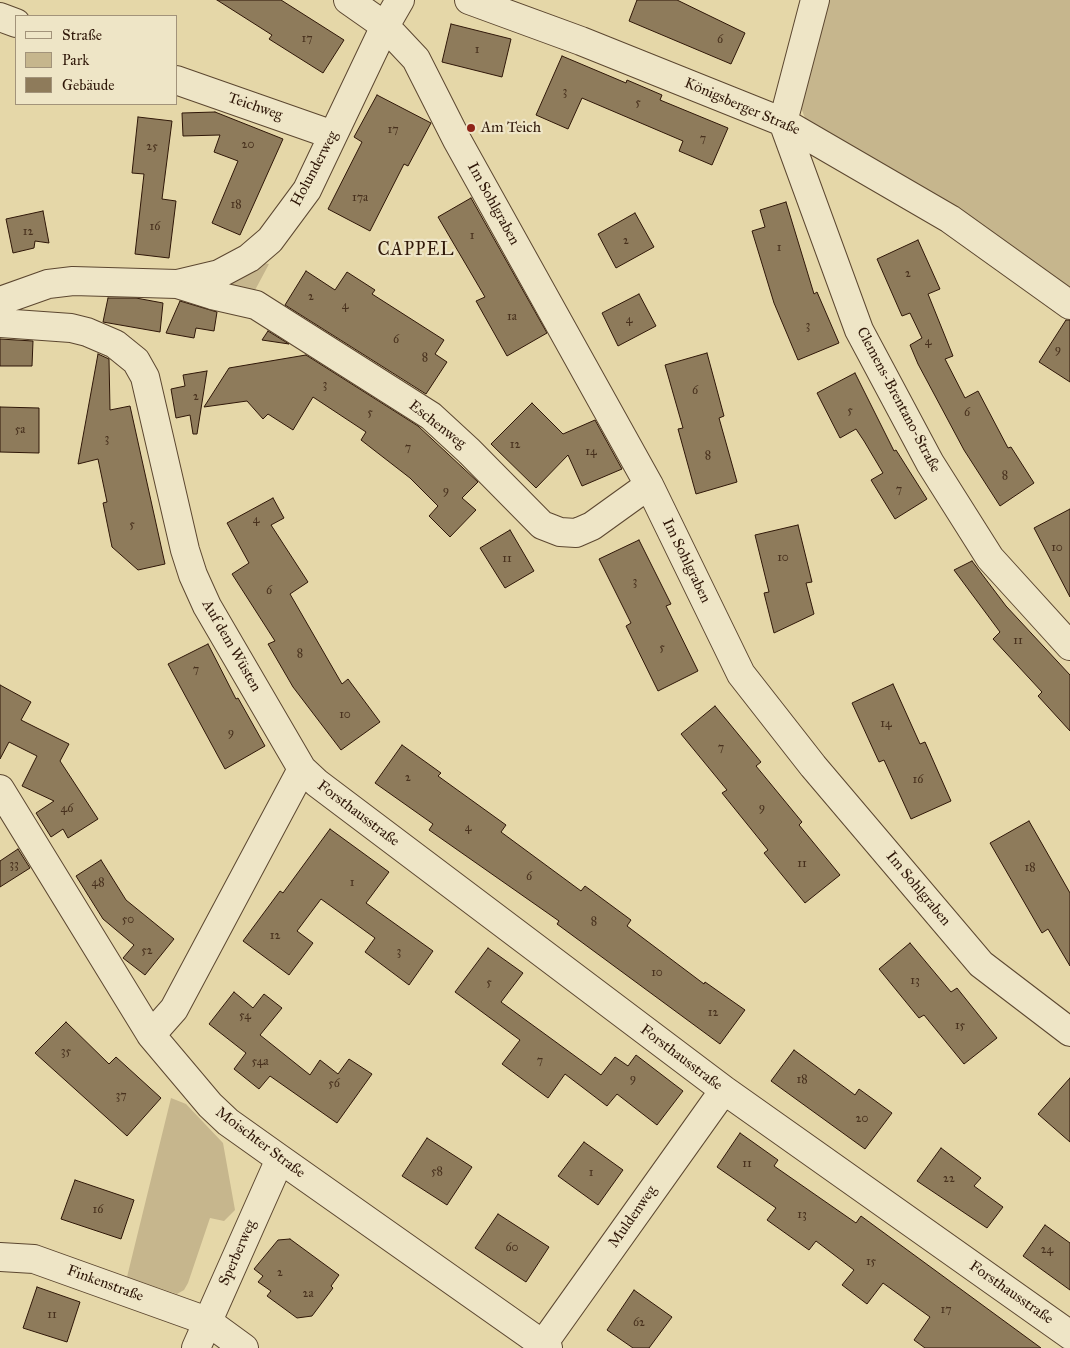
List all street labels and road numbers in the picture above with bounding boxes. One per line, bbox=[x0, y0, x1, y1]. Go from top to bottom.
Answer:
street label: Königsberger Straße bbox=[681, 74, 803, 140]
street label: Teichweg bbox=[225, 89, 285, 125]
street label: Holunderweg bbox=[288, 128, 342, 210]
street label: Im Sohlgraben bbox=[463, 160, 523, 248]
street label: Clemens-Brentano-Straße bbox=[852, 324, 944, 476]
street label: Eschenweg bbox=[405, 397, 469, 453]
street label: Im Sohlgraben bbox=[658, 516, 714, 606]
street label: Auf dem Wüsten bbox=[197, 597, 265, 695]
street label: Forsthausstraße bbox=[313, 777, 403, 851]
street label: Im Sohlgraben bbox=[882, 848, 954, 930]
street label: Forsthausstraße bbox=[636, 1021, 726, 1095]
street label: Moischter Straße bbox=[212, 1103, 308, 1183]
street label: Muldenweg bbox=[605, 1182, 661, 1252]
street label: Sperberweg bbox=[216, 1217, 260, 1289]
street label: Forsthausstraße bbox=[966, 1257, 1056, 1329]
street label: Finkenstraße bbox=[64, 1262, 146, 1306]

